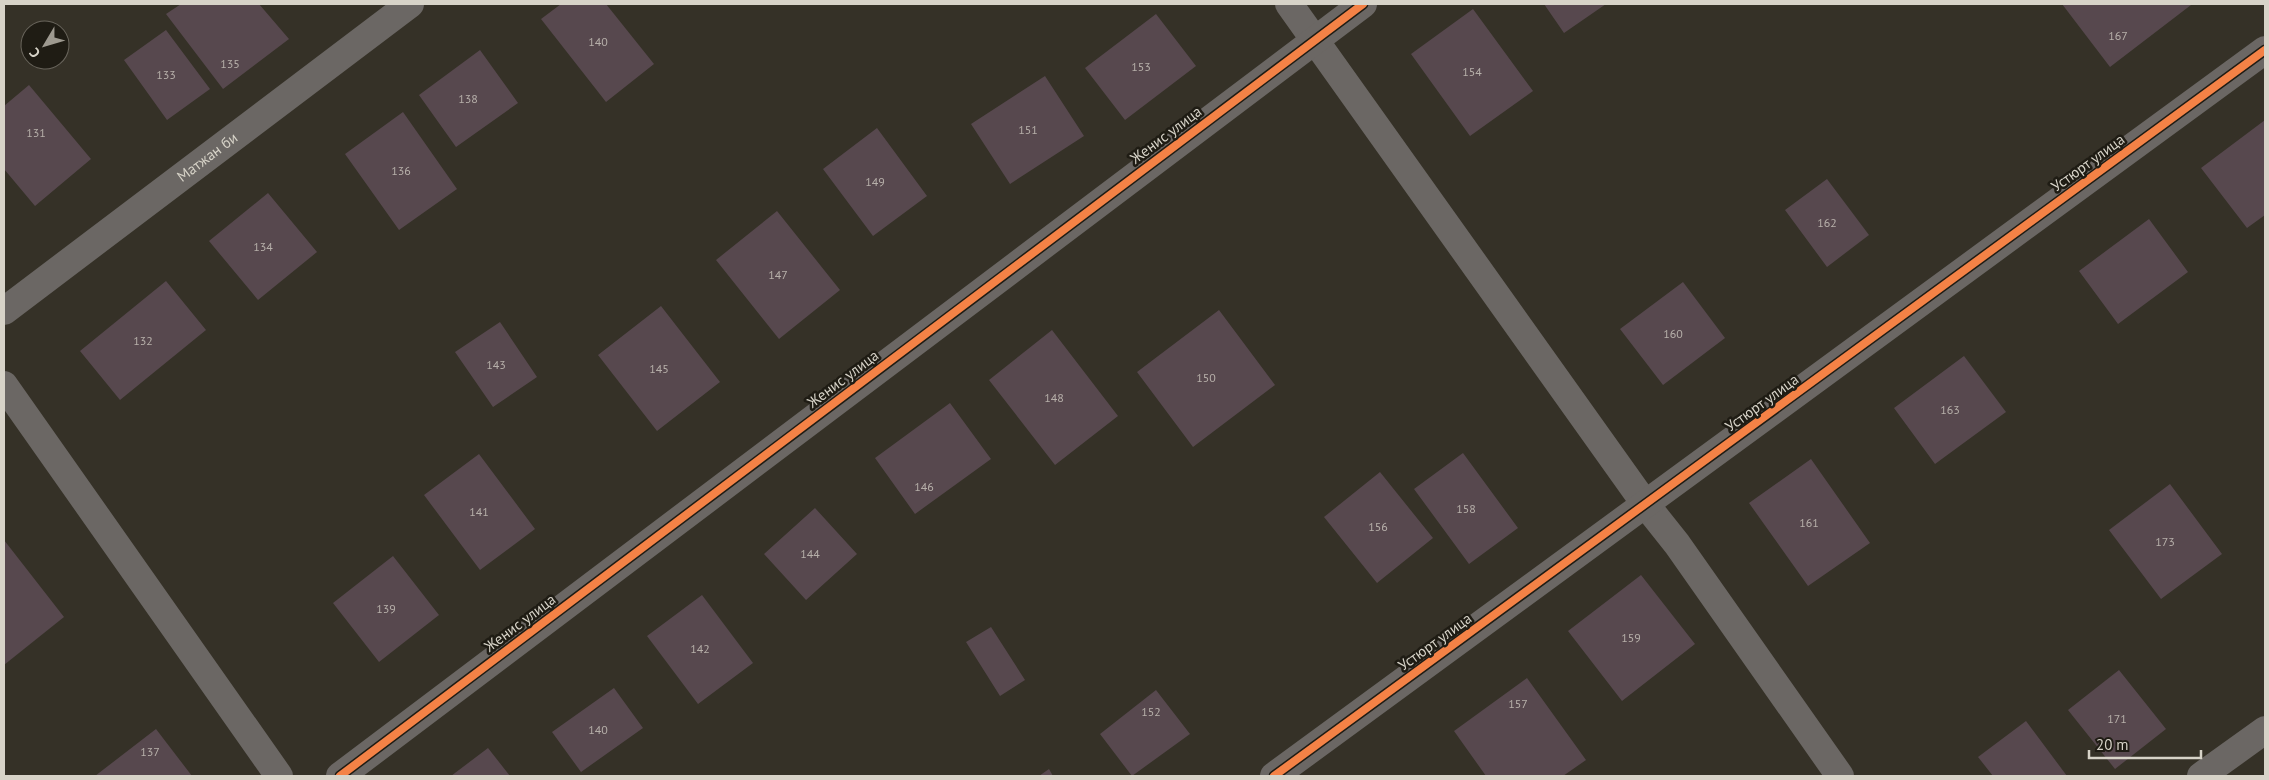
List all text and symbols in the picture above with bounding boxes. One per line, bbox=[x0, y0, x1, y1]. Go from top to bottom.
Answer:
north arrow bbox=[20, 20, 70, 70]
house number: 167 bbox=[2108, 28, 2128, 43]
house number: 140 bbox=[588, 34, 608, 49]
text: С bbox=[25, 44, 44, 62]
house number: 135 bbox=[220, 56, 240, 71]
house number: 153 bbox=[1131, 59, 1151, 74]
house number: 154 bbox=[1462, 64, 1482, 79]
house number: 133 bbox=[156, 67, 176, 82]
house number: 138 bbox=[458, 91, 478, 106]
street label: Женис улица bbox=[1125, 102, 1205, 168]
house number: 151 bbox=[1018, 122, 1038, 137]
house number: 131 bbox=[26, 125, 46, 140]
street label: Матжан би bbox=[173, 128, 241, 186]
street label: Устюрт улица bbox=[2047, 130, 2128, 196]
house number: 136 bbox=[391, 163, 411, 178]
house number: 149 bbox=[865, 174, 885, 189]
house number: 162 bbox=[1817, 215, 1837, 230]
house number: 134 bbox=[253, 239, 273, 254]
house number: 147 bbox=[768, 267, 788, 282]
house number: 160 bbox=[1663, 326, 1683, 341]
house number: 132 bbox=[133, 333, 153, 348]
street label: Женис улица bbox=[802, 346, 882, 412]
house number: 143 bbox=[486, 357, 506, 372]
house number: 145 bbox=[649, 361, 669, 376]
house number: 150 bbox=[1196, 370, 1216, 385]
street label: Устюрт улица bbox=[1721, 370, 1802, 436]
house number: 148 bbox=[1044, 390, 1064, 405]
house number: 163 bbox=[1940, 402, 1960, 417]
house number: 146 bbox=[914, 479, 934, 494]
house number: 158 bbox=[1456, 501, 1476, 516]
house number: 141 bbox=[469, 504, 489, 519]
house number: 161 bbox=[1799, 515, 1819, 530]
house number: 156 bbox=[1368, 519, 1388, 534]
house number: 173 bbox=[2155, 534, 2175, 549]
house number: 144 bbox=[800, 546, 820, 561]
street label: Женис улица bbox=[479, 590, 559, 656]
house number: 139 bbox=[376, 601, 396, 616]
street label: Устюрт улица bbox=[1394, 609, 1475, 675]
house number: 159 bbox=[1621, 630, 1641, 645]
house number: 142 bbox=[690, 641, 710, 656]
house number: 157 bbox=[1508, 696, 1528, 711]
house number: 152 bbox=[1141, 704, 1161, 719]
house number: 171 bbox=[2107, 711, 2127, 726]
house number: 140 bbox=[588, 722, 608, 737]
scale bar bbox=[2089, 728, 2202, 760]
text: 20 m bbox=[2096, 735, 2129, 754]
house number: 137 bbox=[140, 744, 160, 759]

